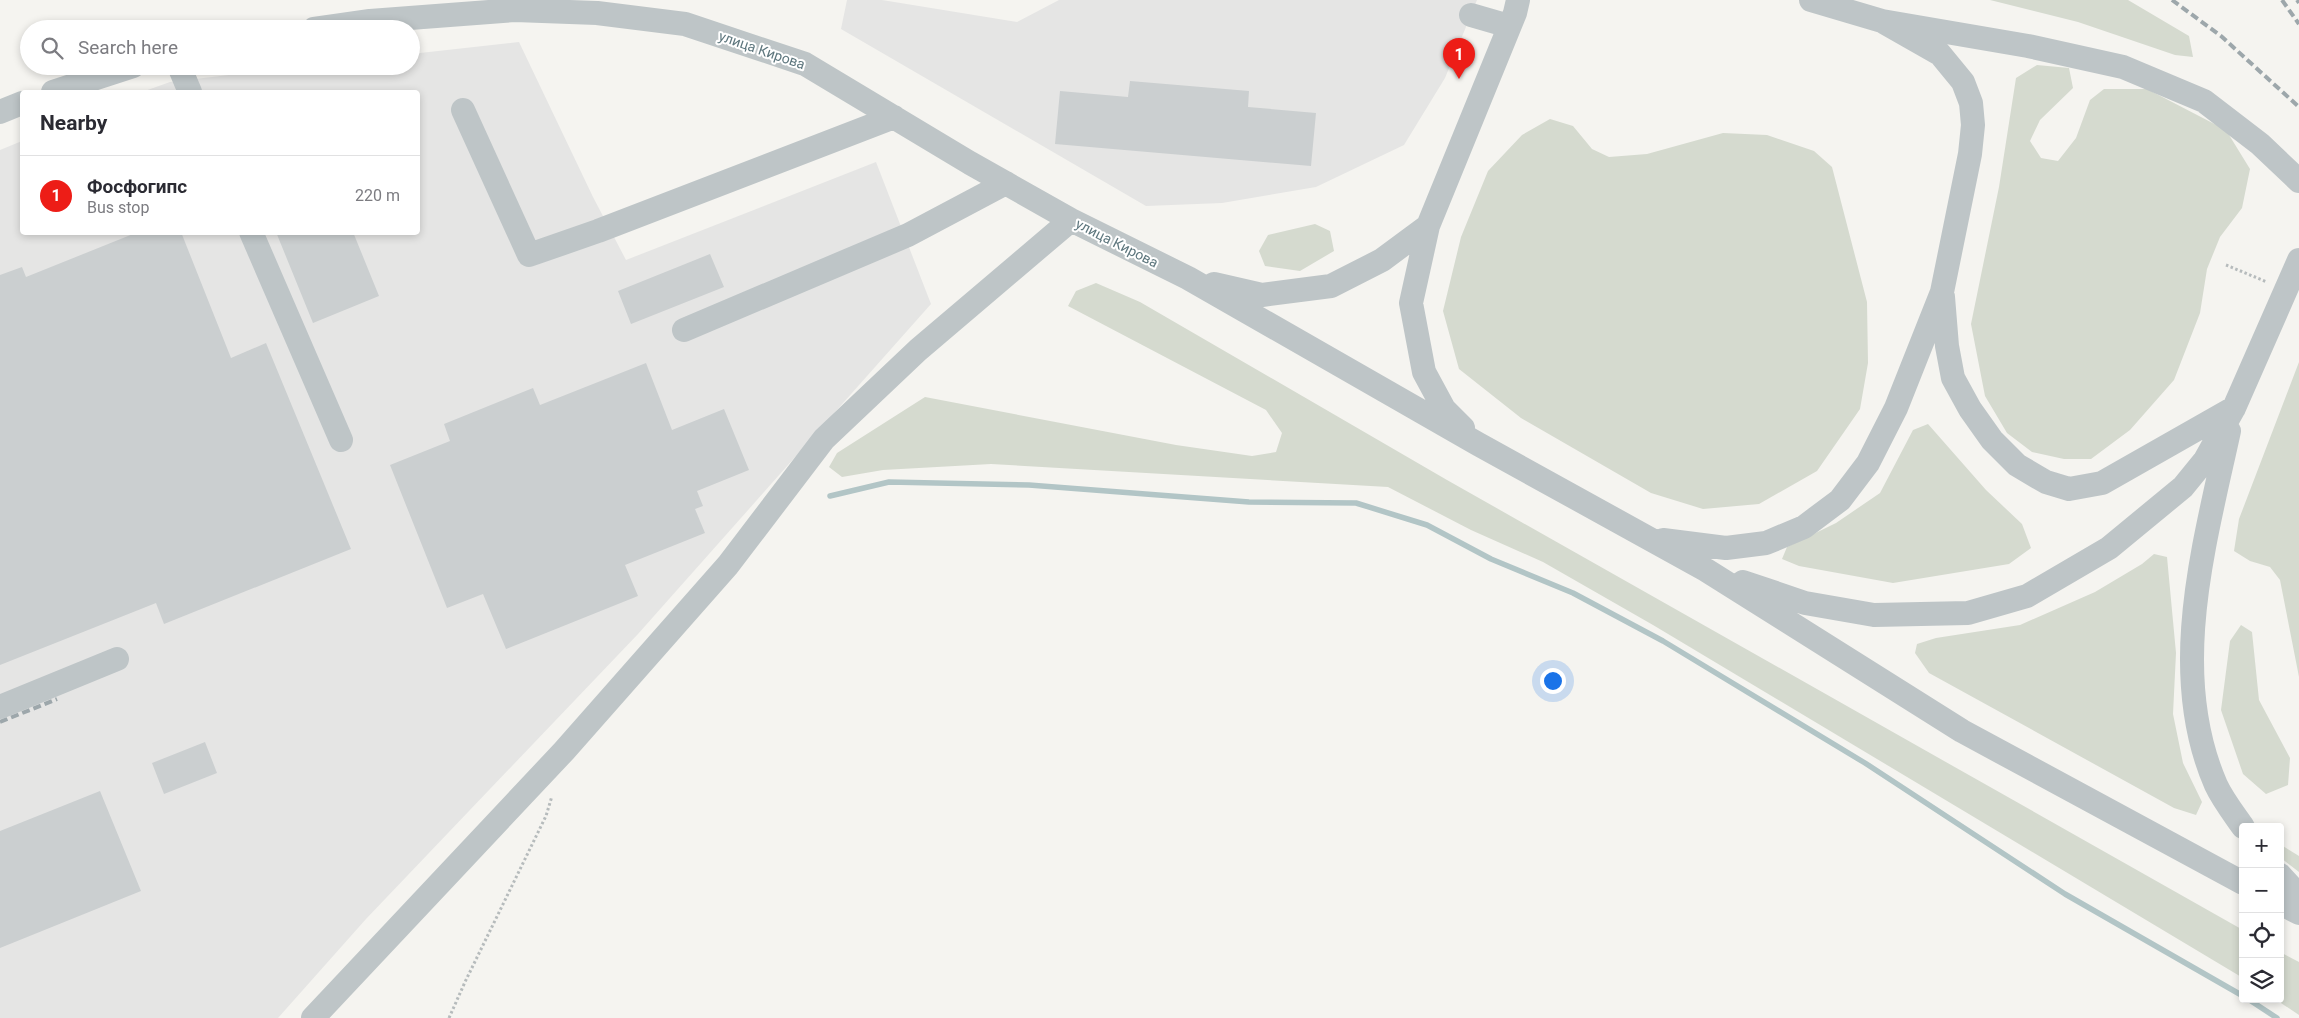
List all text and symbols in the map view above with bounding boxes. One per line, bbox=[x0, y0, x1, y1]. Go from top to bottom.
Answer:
search box bbox=[20, 20, 420, 75]
street label: улица Кирова bbox=[717, 28, 807, 72]
icon: search bbox=[38, 34, 66, 62]
text: Search here bbox=[78, 36, 178, 59]
pin: 1 bbox=[1443, 38, 1475, 79]
text: Nearby bbox=[40, 111, 107, 135]
text: Фосфогипс bbox=[87, 175, 187, 198]
text: 1 bbox=[51, 186, 61, 205]
text: 220 m bbox=[355, 186, 400, 205]
text: Bus stop bbox=[87, 198, 149, 217]
street label: улица Кирова bbox=[1073, 215, 1161, 271]
your location bbox=[1540, 668, 1566, 694]
map controls bbox=[2239, 823, 2284, 1003]
button: + bbox=[2239, 823, 2284, 868]
button: − bbox=[2239, 868, 2284, 913]
button: locate bbox=[2239, 913, 2284, 958]
button: layers bbox=[2239, 958, 2284, 1003]

